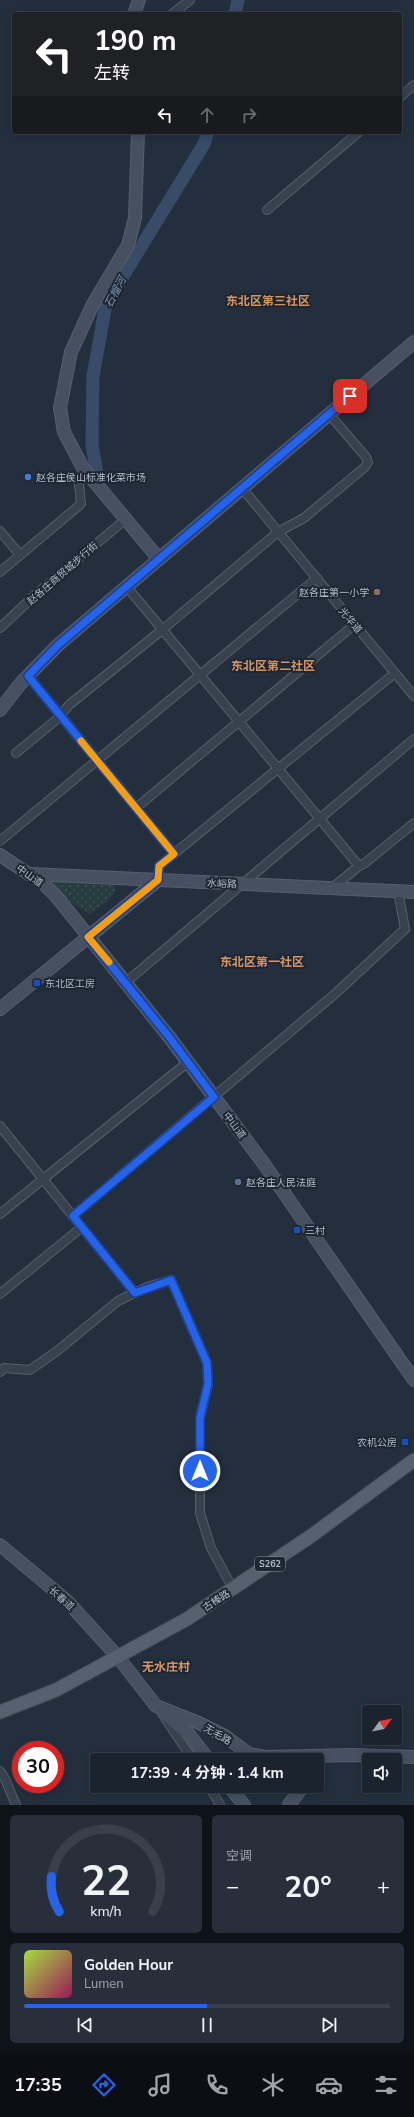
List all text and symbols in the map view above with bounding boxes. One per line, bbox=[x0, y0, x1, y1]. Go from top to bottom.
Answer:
text: 190 m bbox=[94, 22, 177, 60]
icon: left bbox=[28, 28, 80, 80]
text: 左转 bbox=[94, 61, 130, 85]
icon: left bbox=[154, 104, 176, 126]
icon: ahead bbox=[196, 104, 218, 126]
icon: right bbox=[238, 104, 260, 126]
water label: 石榴河 bbox=[101, 272, 131, 310]
district label: 东北区第三社区 bbox=[226, 293, 310, 309]
pin bbox=[333, 379, 367, 413]
icon: arrive bbox=[339, 385, 361, 407]
place label: 赵各庄侯山标准化菜市场 bbox=[36, 471, 146, 485]
marker: 赵各庄侯山标准化菜市场 bbox=[23, 472, 33, 482]
street label: 赵各庄商贸城步行街 bbox=[24, 539, 101, 609]
place label: 赵各庄第一小学 bbox=[299, 586, 369, 600]
marker: 赵各庄第一小学 bbox=[372, 587, 382, 597]
street label: 光华道 bbox=[335, 605, 365, 637]
district label: 东北区第二社区 bbox=[231, 658, 315, 674]
street label: 中山道 bbox=[13, 861, 46, 890]
street label: 水峪路 bbox=[207, 876, 237, 892]
district label: 东北区第一社区 bbox=[220, 954, 304, 970]
place label: 东北区工房 bbox=[45, 977, 95, 991]
marker: 东北区工房 bbox=[32, 978, 42, 988]
street label: 中山道 bbox=[220, 1109, 249, 1142]
place label: 赵各庄人民法庭 bbox=[246, 1176, 316, 1190]
marker: 赵各庄人民法庭 bbox=[233, 1177, 243, 1187]
place label: 三村 bbox=[305, 1224, 325, 1238]
marker: 三村 bbox=[292, 1225, 302, 1235]
place label: 农机公房 bbox=[357, 1436, 397, 1450]
marker: 农机公房 bbox=[400, 1437, 410, 1447]
position arrow bbox=[179, 1450, 221, 1492]
road number: S262 bbox=[255, 1557, 285, 1571]
street label: 长春道 bbox=[45, 1584, 77, 1614]
street label: 古榛路 bbox=[200, 1587, 233, 1615]
district label: 无水庄村 bbox=[142, 1659, 190, 1675]
north arrow bbox=[362, 1705, 402, 1745]
map controls bbox=[362, 1705, 402, 1793]
street label: 无毛路 bbox=[201, 1721, 234, 1748]
speed limit sign: 30 bbox=[12, 1741, 64, 1793]
button: sound bbox=[362, 1753, 402, 1793]
text: 17:39 · 4 分钟 · 1.4 km bbox=[130, 1763, 284, 1783]
text: 空调 bbox=[226, 1847, 252, 1865]
text: 22 bbox=[81, 1853, 131, 1910]
text: 20° bbox=[284, 1867, 332, 1908]
text: − bbox=[226, 1872, 239, 1902]
text: + bbox=[377, 1872, 390, 1902]
text: km/h bbox=[90, 1902, 122, 1921]
text: Golden Hour bbox=[84, 1955, 173, 1975]
text: Lumen bbox=[84, 1975, 124, 1993]
icon: previous bbox=[74, 2014, 96, 2036]
icon: pause bbox=[196, 2014, 218, 2036]
icon: next bbox=[318, 2014, 340, 2036]
icon: directions bbox=[90, 2071, 118, 2099]
icon: music bbox=[146, 2071, 174, 2099]
icon: phone bbox=[203, 2071, 231, 2099]
icon: climate bbox=[259, 2071, 287, 2099]
icon: car bbox=[315, 2071, 343, 2099]
icon: filters bbox=[372, 2071, 400, 2099]
text: 17:35 bbox=[14, 2073, 62, 2097]

